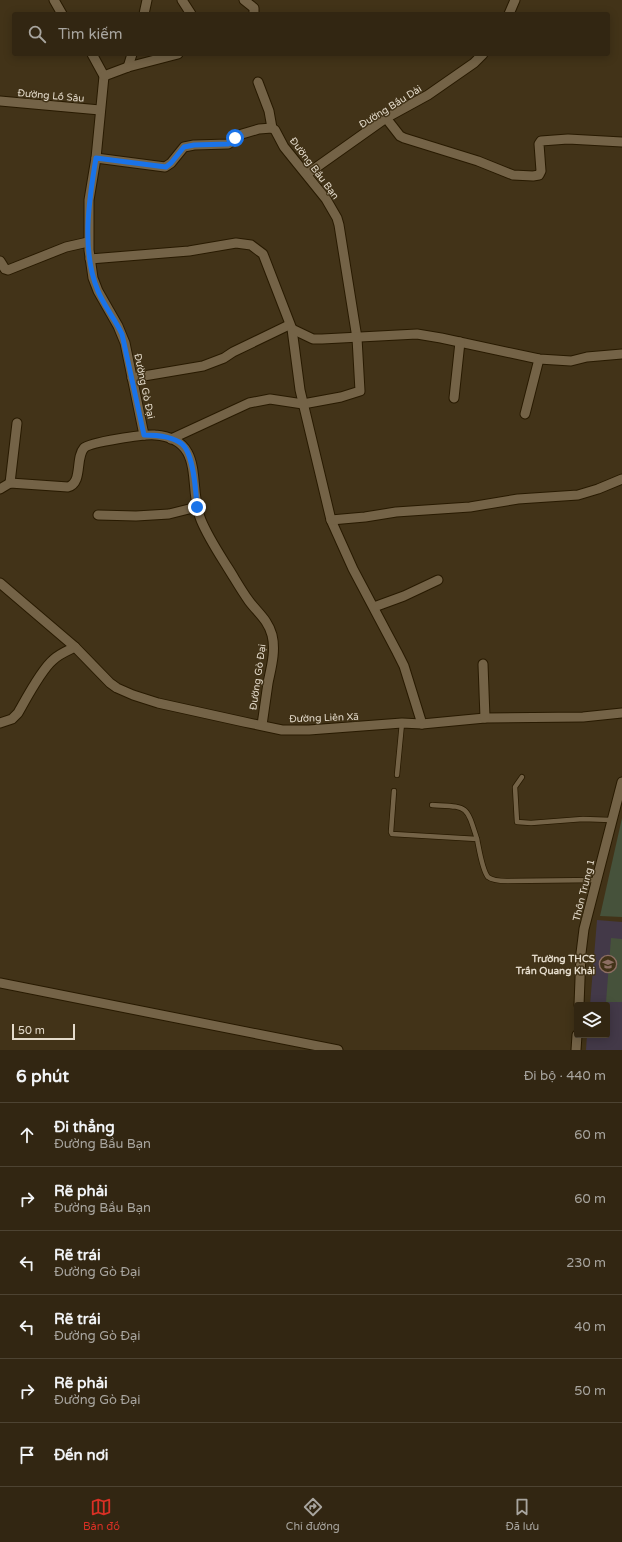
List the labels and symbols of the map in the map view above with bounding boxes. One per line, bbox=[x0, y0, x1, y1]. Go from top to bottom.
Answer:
street label: Đường Bầu Dài bbox=[357, 83, 424, 131]
street label: Đường Lồ Sâu bbox=[17, 87, 85, 105]
route start bbox=[226, 129, 244, 147]
street label: Đường Bầu Bạn bbox=[287, 135, 341, 202]
street label: Đường Gò Đại bbox=[131, 352, 157, 420]
route end bbox=[188, 498, 206, 516]
street label: Đường Gò Đại bbox=[247, 643, 269, 711]
street label: Đường Liên Xã bbox=[289, 711, 359, 725]
street label: Thôn Trung 1 bbox=[570, 858, 597, 923]
place label: Trường THCS Trần Quang Khải bbox=[515, 953, 596, 977]
school or university icon: Trường THCS Trần Quang Khải bbox=[598, 954, 618, 974]
scale bar bbox=[12, 1022, 75, 1041]

